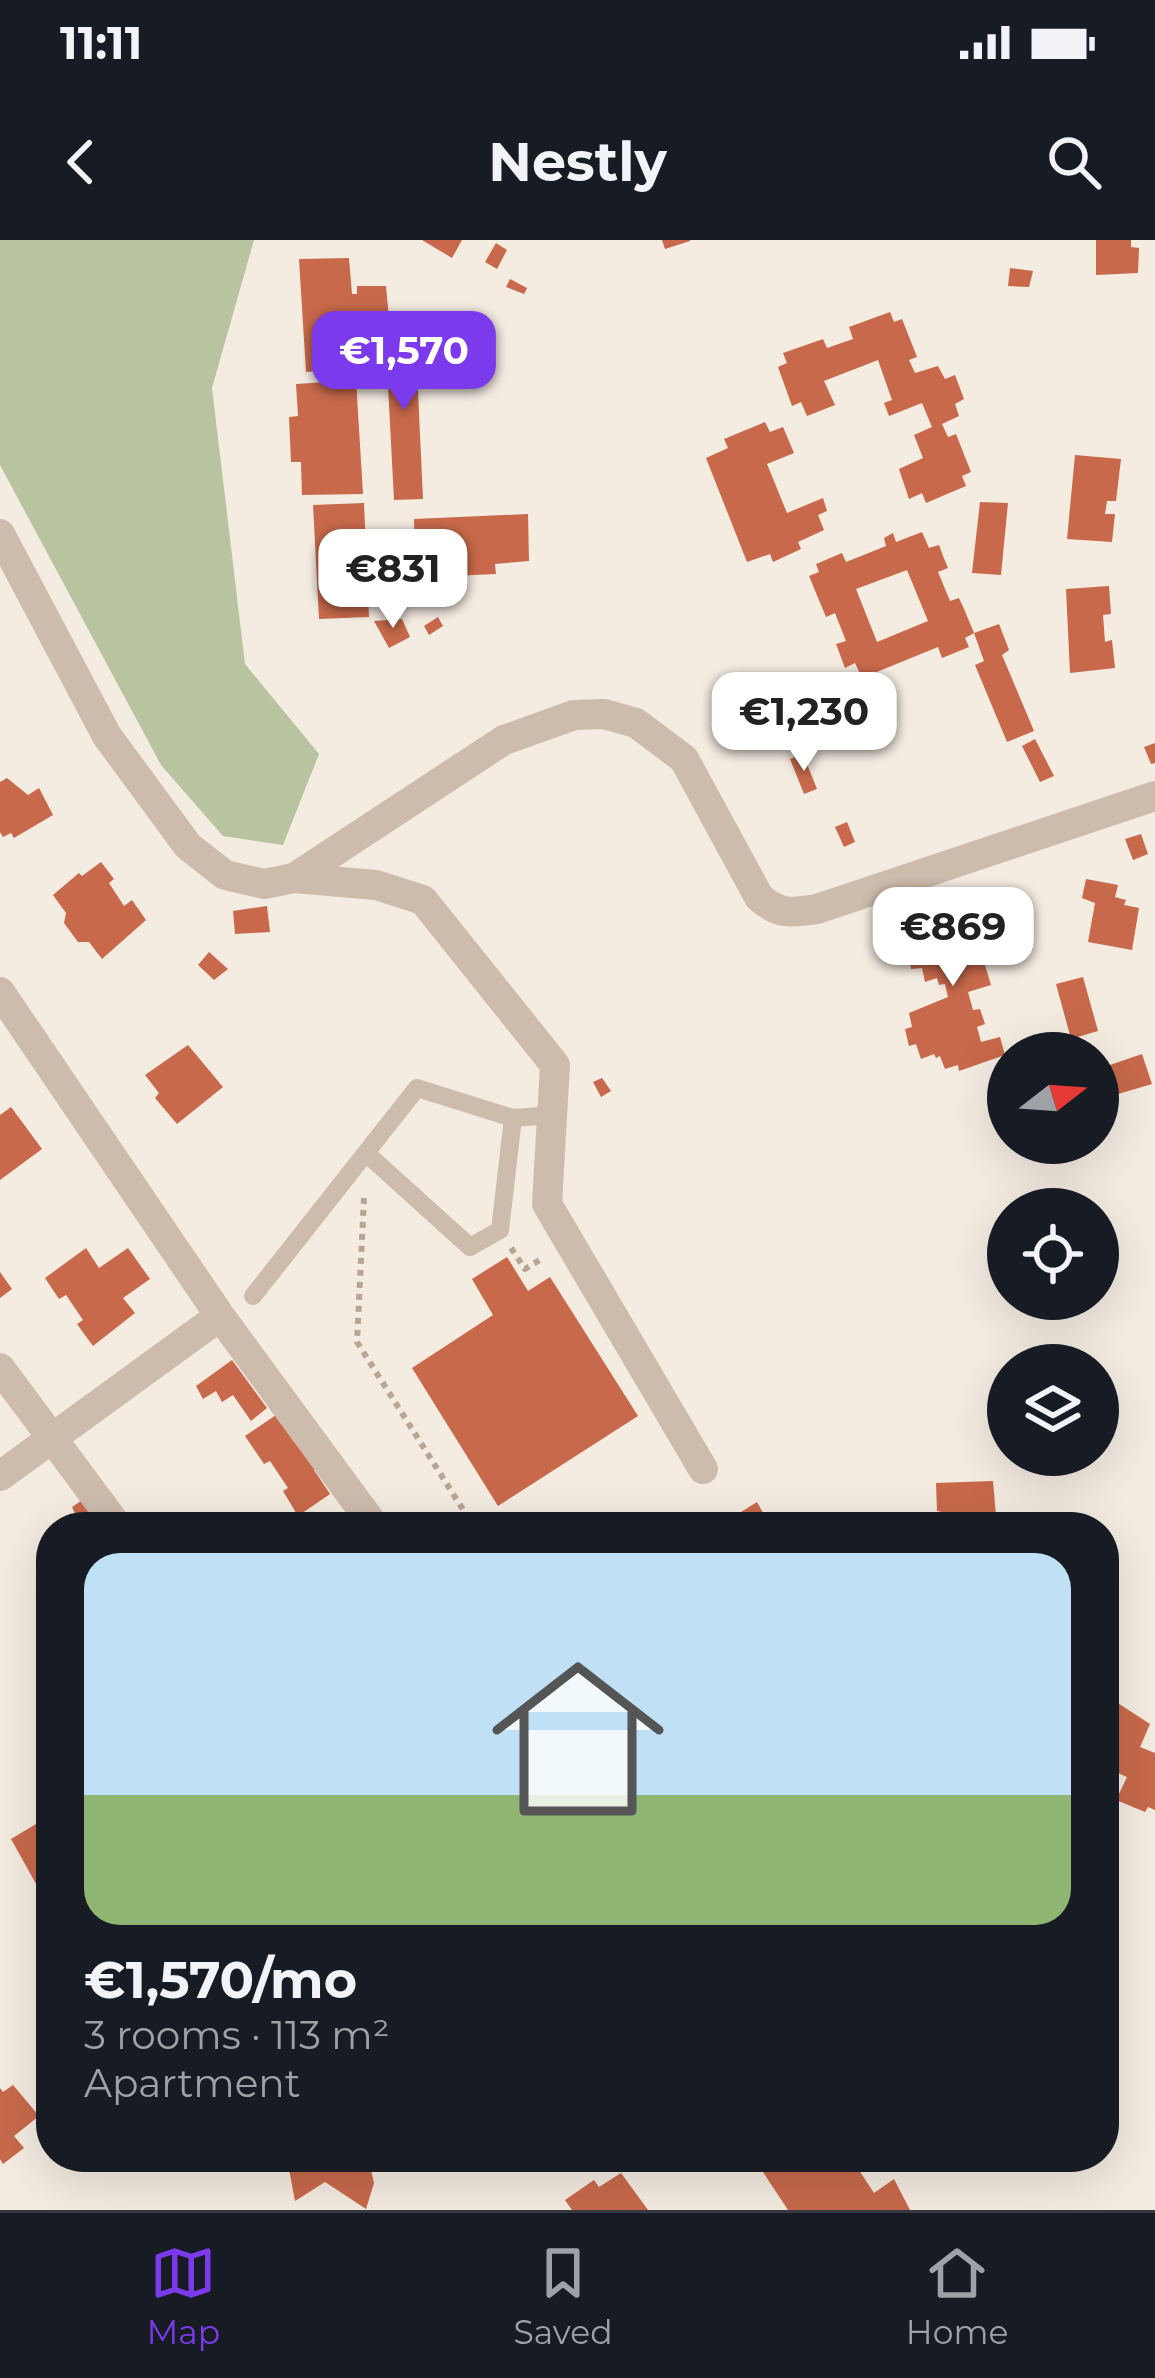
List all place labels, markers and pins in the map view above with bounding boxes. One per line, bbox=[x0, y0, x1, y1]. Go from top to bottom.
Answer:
pin: €1,570 bbox=[306, 311, 502, 413]
pin: €831 bbox=[322, 529, 464, 631]
pin: €1,230 bbox=[706, 672, 902, 774]
pin: €869 bbox=[882, 887, 1024, 989]

